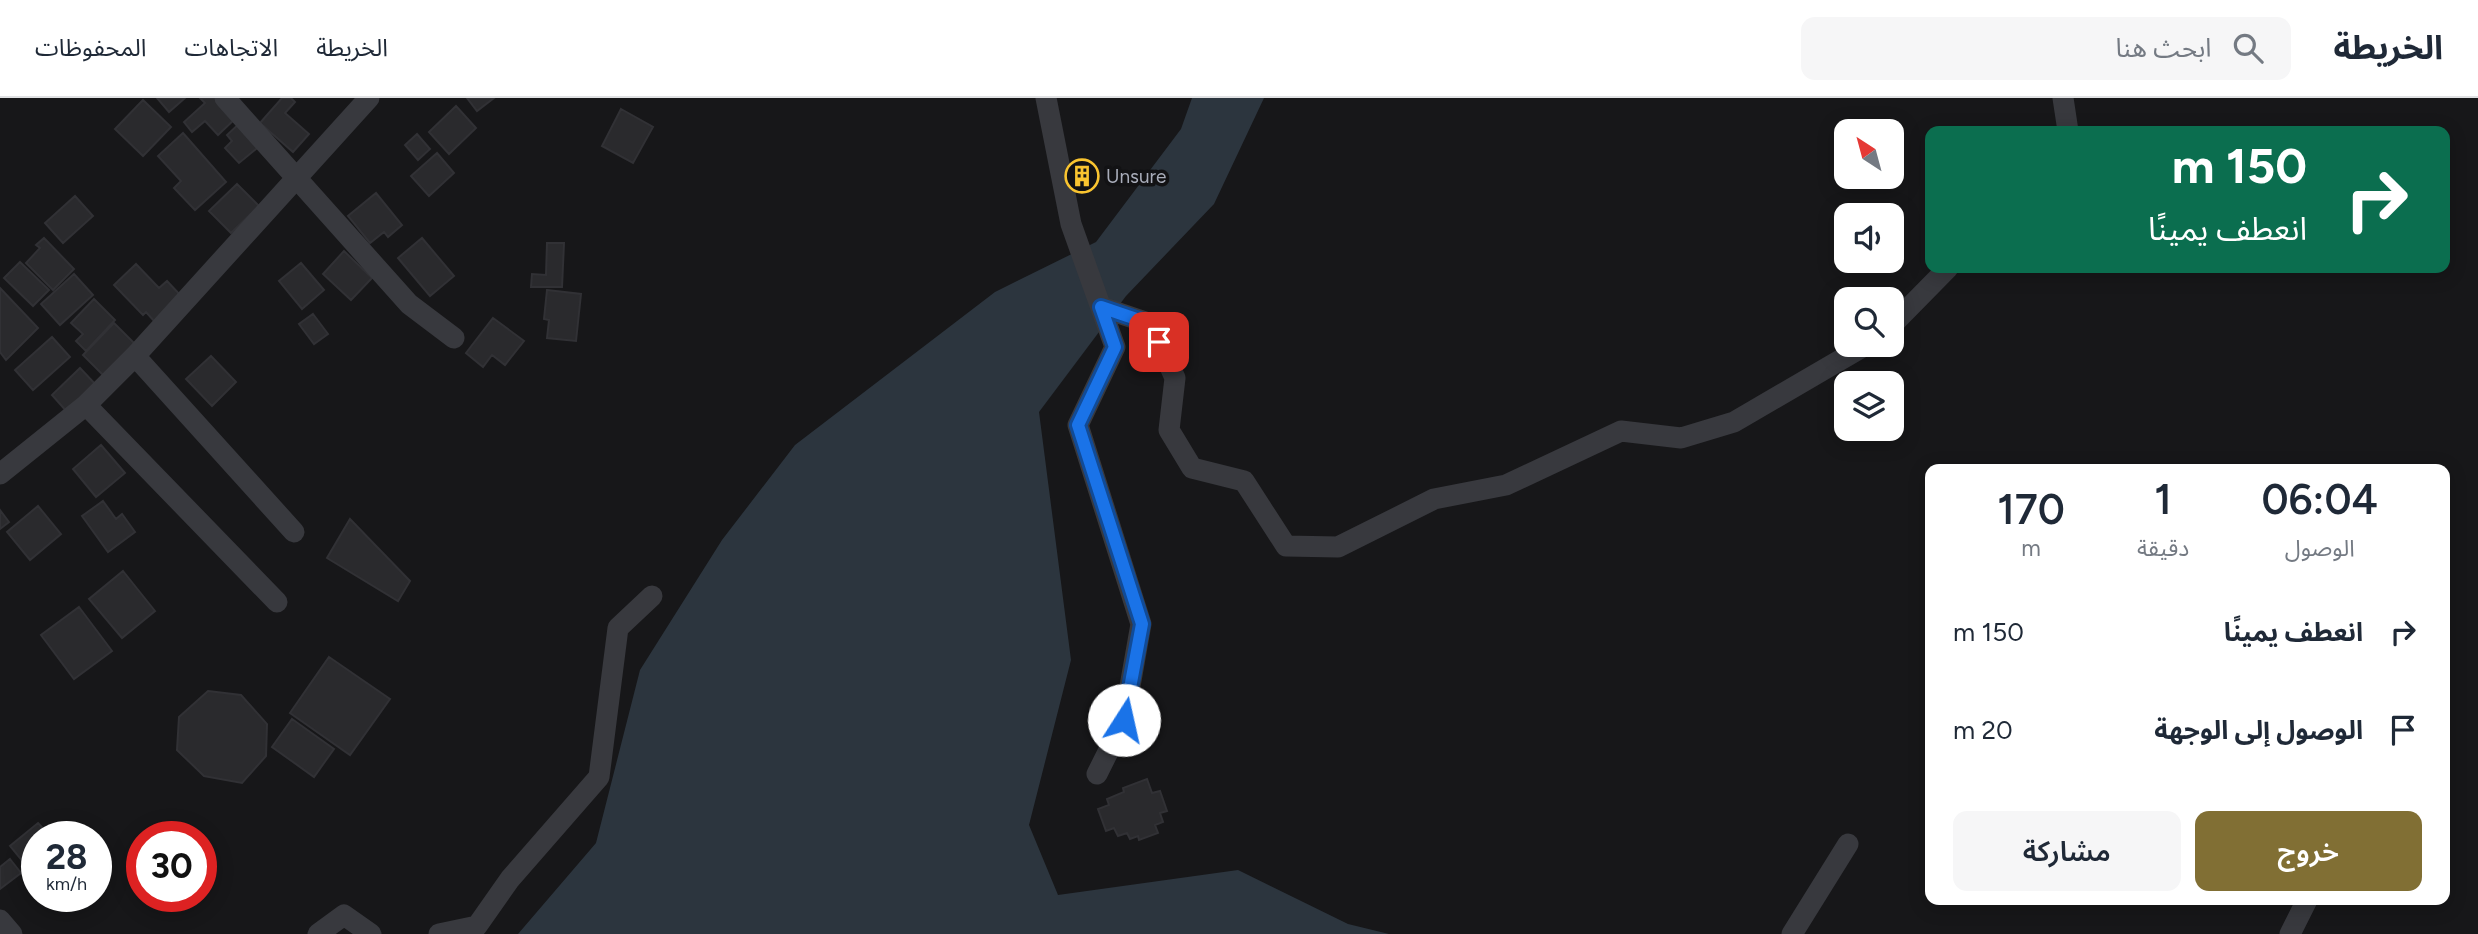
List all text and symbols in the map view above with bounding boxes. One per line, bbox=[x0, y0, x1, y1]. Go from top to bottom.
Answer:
search box bbox=[1801, 17, 2291, 80]
text: الخريطة bbox=[2333, 28, 2443, 67]
icon: search bbox=[2229, 29, 2267, 67]
text: ابحث هنا bbox=[2115, 32, 2211, 64]
text: المحفوظات bbox=[35, 33, 146, 62]
text: الاتجاهات bbox=[184, 33, 278, 62]
text: الخريطة bbox=[316, 33, 388, 62]
north arrow bbox=[1834, 119, 1904, 189]
map controls bbox=[1834, 119, 1904, 441]
text: 150 m bbox=[2172, 136, 2307, 195]
icon: right bbox=[2331, 154, 2422, 245]
building icon: Unsure bbox=[1063, 157, 1101, 195]
place label: Unsure bbox=[1106, 165, 1166, 188]
button: sound bbox=[1834, 203, 1904, 273]
text: انعطف يمينًا bbox=[2148, 210, 2307, 248]
button: search bbox=[1834, 287, 1904, 357]
pin bbox=[1129, 312, 1189, 372]
icon: arrive bbox=[1140, 323, 1178, 361]
button: layers bbox=[1834, 371, 1904, 441]
text: 1 bbox=[2154, 474, 2172, 525]
text: 06:04 bbox=[2261, 474, 2378, 525]
text: 170 bbox=[1997, 484, 2065, 535]
text: m bbox=[2021, 534, 2041, 562]
text: دقيقة bbox=[2137, 534, 2189, 562]
text: الوصول bbox=[2285, 534, 2355, 562]
icon: right bbox=[2384, 613, 2422, 651]
text: 150 m bbox=[1953, 616, 2024, 648]
text: انعطف يمينًا bbox=[2224, 616, 2363, 648]
position arrow bbox=[1087, 683, 1161, 757]
icon: arrive bbox=[2384, 711, 2422, 749]
text: 20 m bbox=[1953, 714, 2013, 746]
text: الوصول إلى الوجهة bbox=[2154, 714, 2363, 746]
button: مشاركة bbox=[1953, 811, 2181, 891]
button: خروج bbox=[2195, 811, 2422, 891]
speed limit sign: 30 bbox=[126, 821, 217, 912]
text: 28 bbox=[46, 836, 87, 878]
text: km/h bbox=[46, 873, 87, 895]

